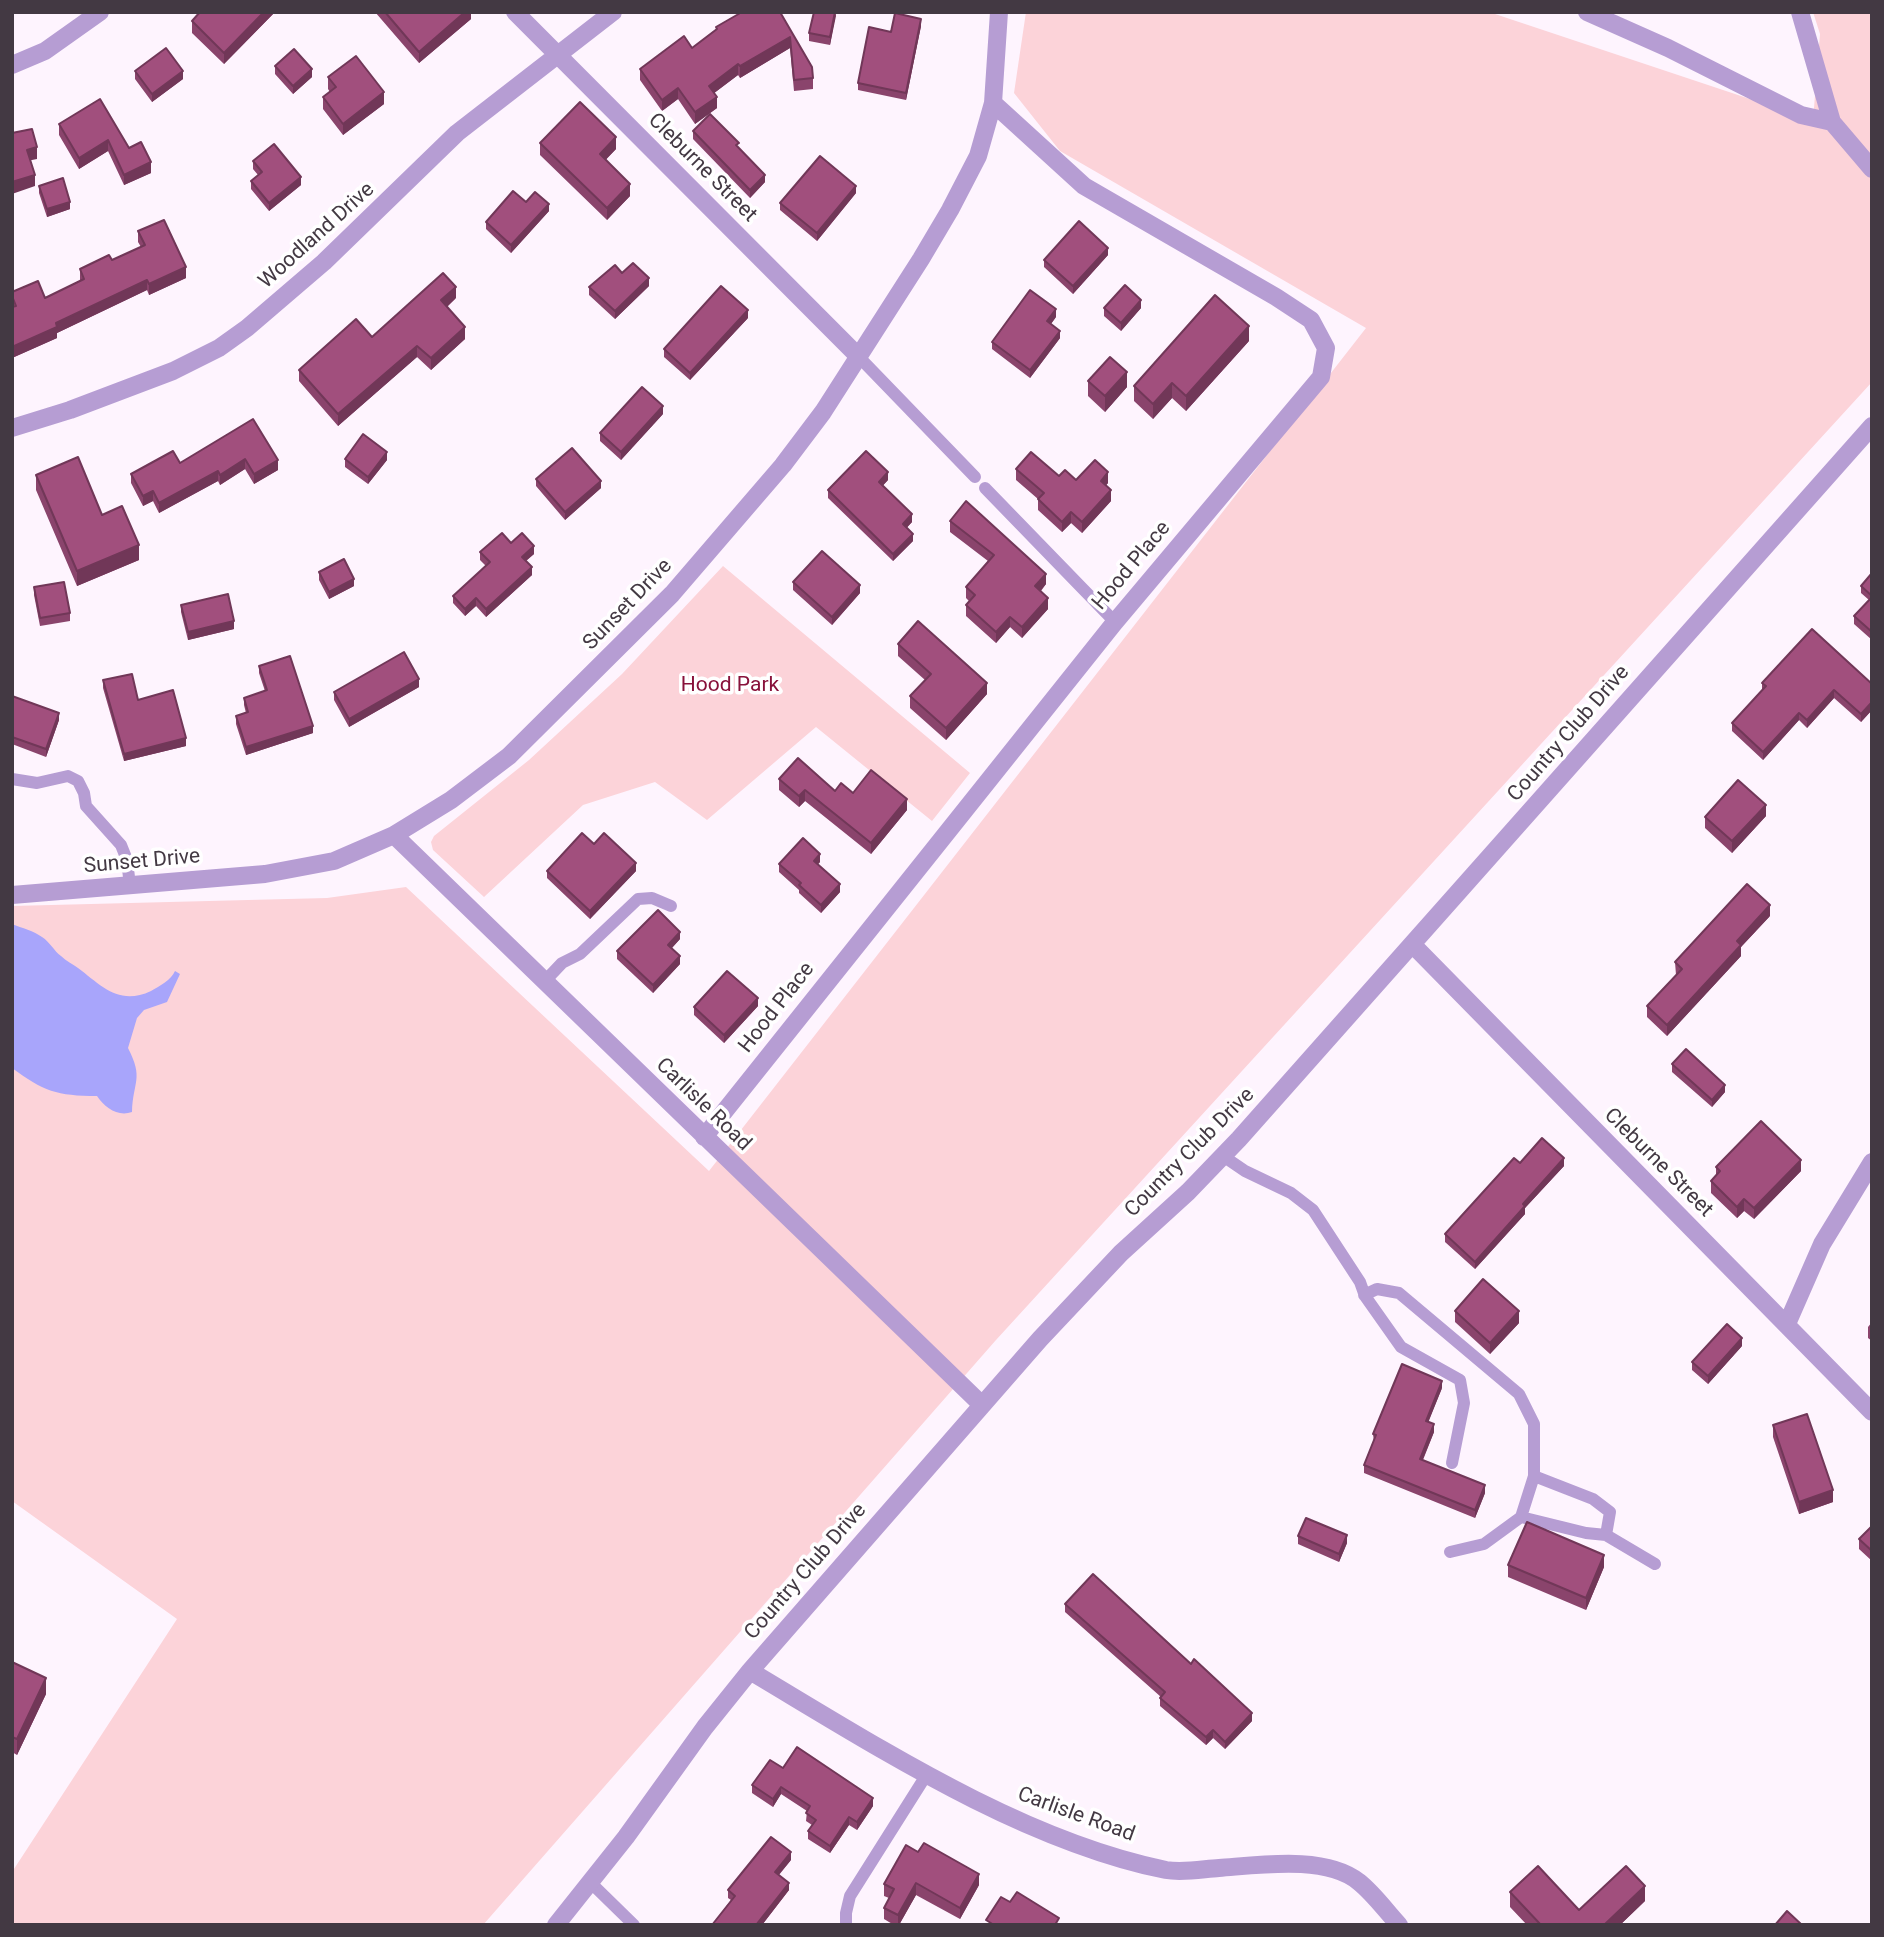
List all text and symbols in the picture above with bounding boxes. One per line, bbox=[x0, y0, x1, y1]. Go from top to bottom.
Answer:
street label: Cleburne Street bbox=[642, 108, 762, 228]
street label: Woodland Drive bbox=[254, 178, 380, 294]
street label: Hood Place bbox=[1088, 517, 1176, 615]
street label: Sunset Drive bbox=[578, 554, 678, 656]
street label: Country Club Drive bbox=[1503, 661, 1635, 807]
park label: Hood Park bbox=[681, 673, 779, 699]
street label: Sunset Drive bbox=[83, 844, 201, 880]
street label: Hood Place bbox=[734, 958, 820, 1058]
street label: Carlisle Road bbox=[650, 1053, 756, 1157]
street label: Country Club Drive bbox=[1120, 1083, 1260, 1223]
street label: Cleburne Street bbox=[1598, 1103, 1718, 1223]
street label: Country Club Drive bbox=[740, 1499, 872, 1645]
street label: Carlisle Road bbox=[1014, 1782, 1138, 1848]

